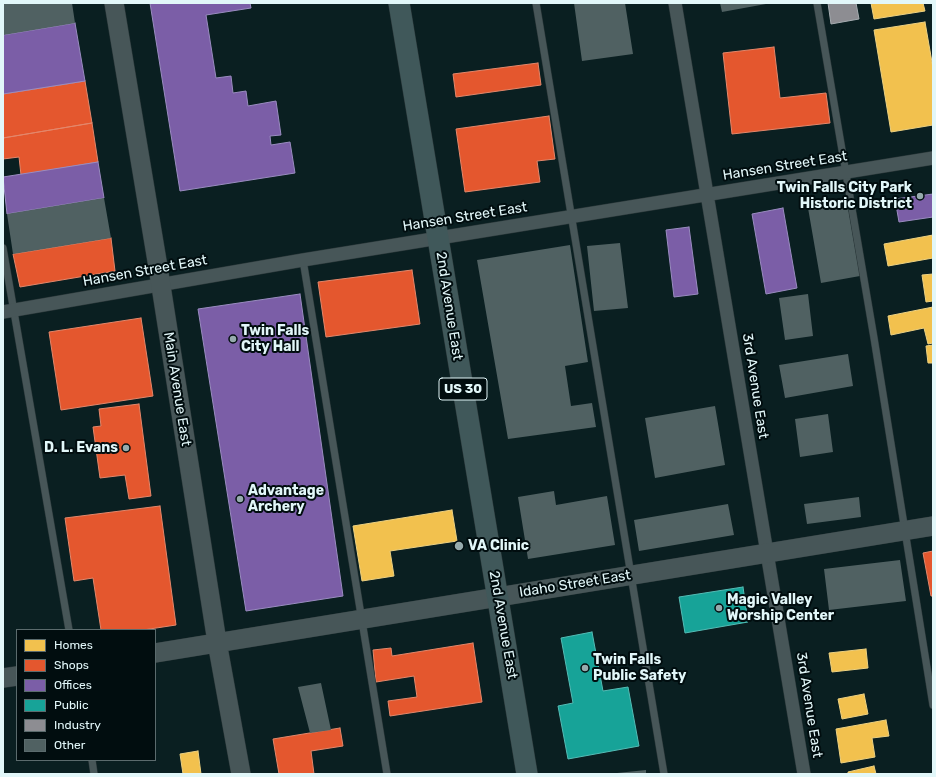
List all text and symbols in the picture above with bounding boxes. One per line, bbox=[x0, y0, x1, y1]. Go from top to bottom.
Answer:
street label: Hansen Street East bbox=[722, 148, 848, 184]
place label: Twin Falls City Park Historic District bbox=[777, 180, 912, 212]
marker: Twin Falls City Park Historic District bbox=[915, 191, 925, 201]
street label: Hansen Street East bbox=[402, 199, 528, 235]
street label: 2nd Avenue East bbox=[432, 250, 466, 362]
street label: Hansen Street East bbox=[82, 252, 208, 290]
place label: Twin Falls City Hall bbox=[241, 323, 309, 356]
street label: Main Avenue East bbox=[160, 331, 194, 447]
street label: 3rd Avenue East bbox=[738, 332, 772, 440]
marker: Twin Falls City Hall bbox=[228, 334, 238, 344]
road number: US 30 bbox=[439, 378, 487, 400]
place label: D. L. Evans bbox=[44, 440, 118, 456]
marker: D. L. Evans bbox=[121, 443, 131, 453]
place label: Advantage Archery bbox=[248, 483, 324, 516]
marker: Advantage Archery bbox=[235, 494, 245, 504]
place label: VA Clinic bbox=[468, 538, 529, 554]
marker: VA Clinic bbox=[453, 540, 465, 552]
street label: Idaho Street East bbox=[518, 567, 632, 601]
street label: 2nd Avenue East bbox=[485, 570, 521, 680]
place label: Magic Valley Worship Center bbox=[727, 592, 834, 624]
marker: Magic Valley Worship Center bbox=[714, 603, 724, 613]
legend bbox=[16, 629, 156, 761]
text: Homes bbox=[54, 638, 93, 652]
street label: 3rd Avenue East bbox=[792, 651, 826, 759]
place label: Twin Falls Public Safety bbox=[593, 652, 686, 684]
text: Shops bbox=[54, 658, 89, 672]
marker: Twin Falls Public Safety bbox=[580, 663, 590, 673]
text: Offices bbox=[54, 678, 92, 692]
text: Public bbox=[54, 698, 89, 712]
text: Industry bbox=[54, 718, 101, 732]
text: Other bbox=[54, 738, 85, 752]

